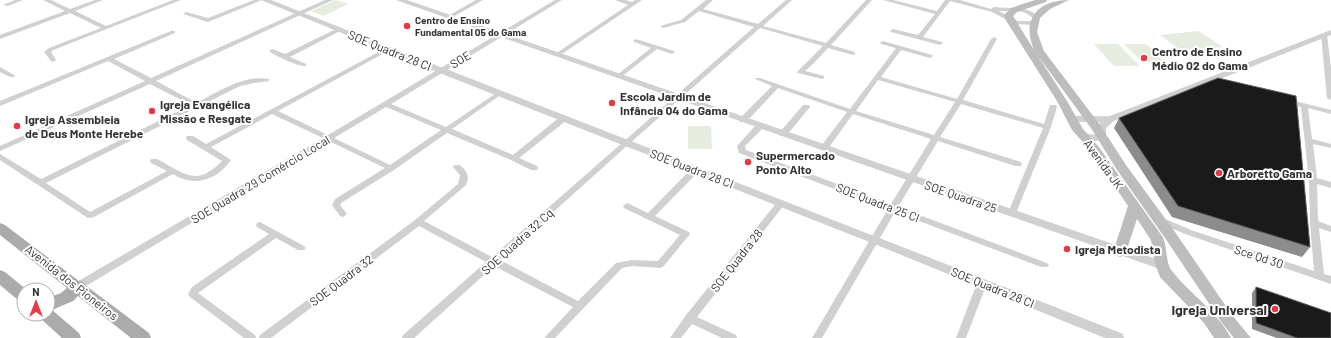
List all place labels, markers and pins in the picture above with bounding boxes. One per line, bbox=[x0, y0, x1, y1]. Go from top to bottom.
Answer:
place label: Centro de Ensino Fundamental 05 do Gama bbox=[415, 14, 526, 38]
marker: Centro de Ensino Fundamental 05 do Gama bbox=[402, 21, 412, 31]
place label: Centro de Ensino Médio 02 do Gama bbox=[1152, 44, 1248, 72]
marker: Centro de Ensino Médio 02 do Gama bbox=[1139, 53, 1149, 63]
place label: Escola Jardim de Infância 04 do Gama bbox=[620, 89, 728, 117]
place label: Igreja Evangélica Missão e Resgate bbox=[160, 97, 252, 125]
marker: Escola Jardim de Infância 04 do Gama bbox=[607, 98, 617, 108]
marker: Igreja Evangélica Missão e Resgate bbox=[147, 106, 157, 116]
place label: Igreja Assembleia de Deus Monte Herebe bbox=[25, 112, 144, 140]
marker: Igreja Assembleia de Deus Monte Herebe bbox=[12, 121, 22, 131]
place label: Supermercado Ponto Alto bbox=[756, 148, 835, 176]
marker: Supermercado Ponto Alto bbox=[743, 157, 753, 167]
place label: Arboretto Gama bbox=[1227, 166, 1312, 180]
marker: Arboretto Gama bbox=[1214, 168, 1224, 178]
place label: Igreja Metodista bbox=[1075, 242, 1161, 256]
marker: Igreja Metodista bbox=[1062, 244, 1072, 254]
place label: Igreja Universal bbox=[1171, 301, 1267, 318]
marker: Igreja Universal bbox=[1270, 304, 1280, 314]

